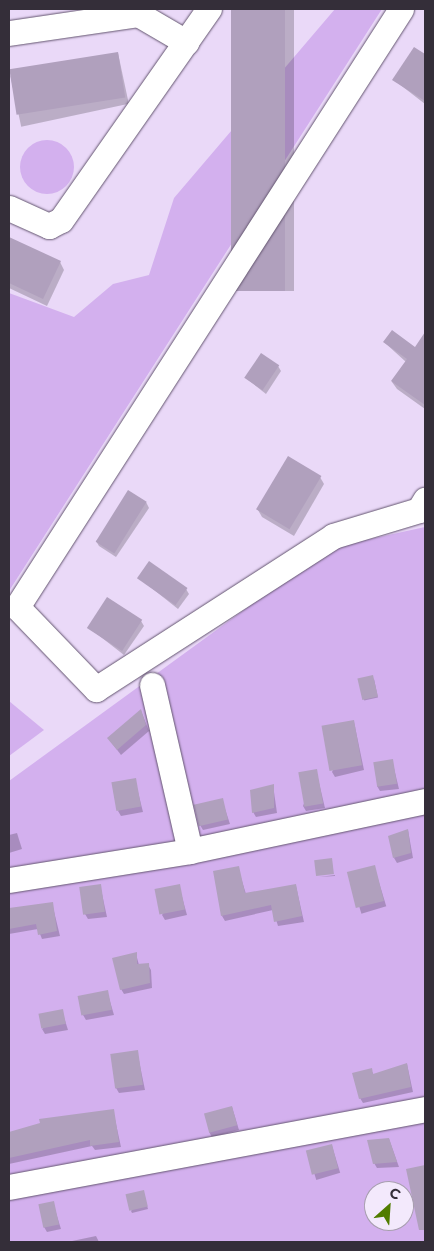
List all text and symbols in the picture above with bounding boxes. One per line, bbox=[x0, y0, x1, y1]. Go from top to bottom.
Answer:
north arrow bbox=[364, 1181, 414, 1231]
text: С bbox=[387, 1183, 404, 1204]

